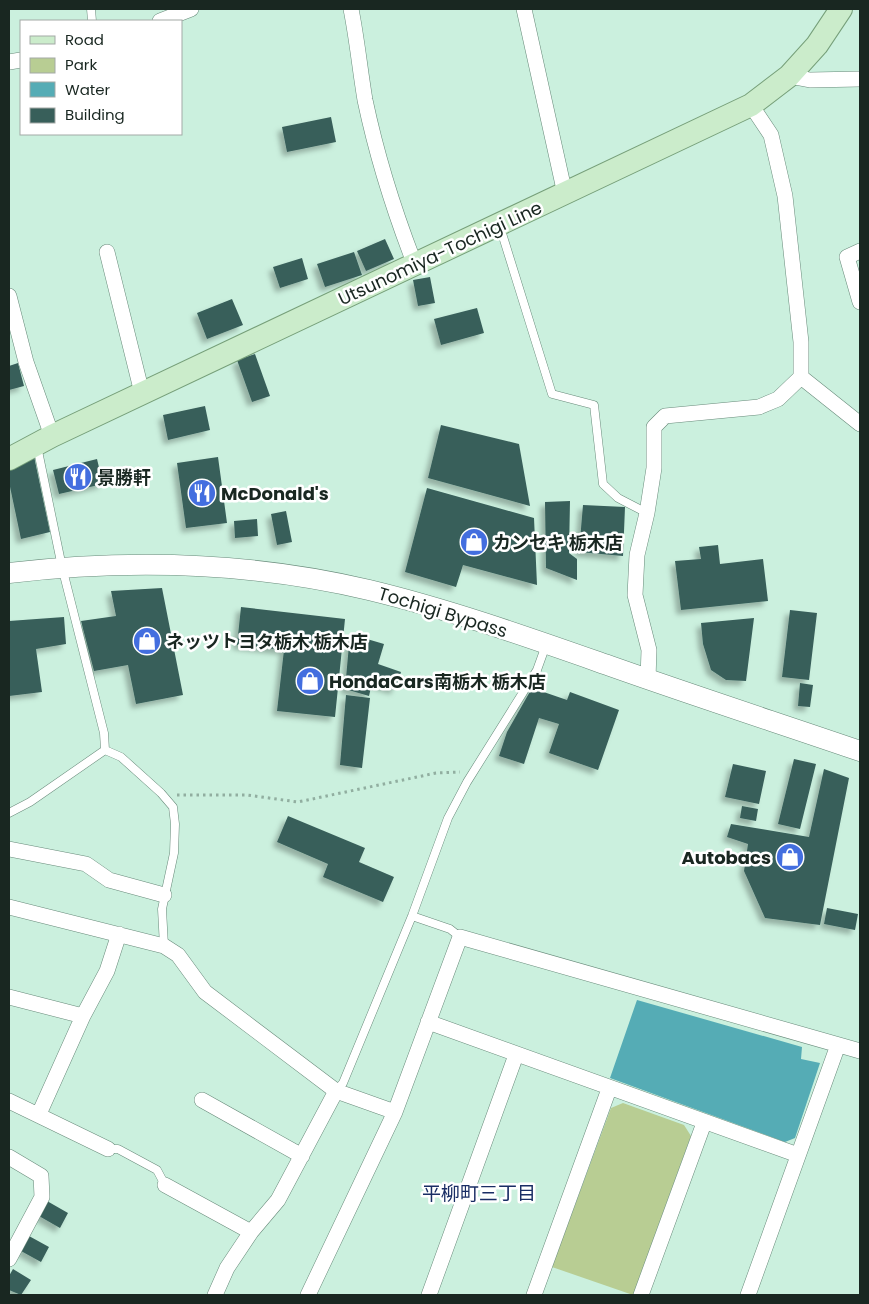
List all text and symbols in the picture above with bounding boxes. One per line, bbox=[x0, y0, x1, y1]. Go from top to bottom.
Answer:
legend bbox=[20, 20, 182, 135]
text: Road bbox=[65, 29, 104, 50]
text: Park bbox=[65, 54, 97, 75]
text: Water bbox=[65, 79, 111, 100]
text: Building bbox=[65, 104, 125, 125]
street label: Utsunomiya-Tochigi Line bbox=[334, 195, 546, 311]
restaurant icon: 景勝軒 bbox=[63, 462, 93, 492]
place label: 景勝軒 bbox=[97, 465, 151, 490]
restaurant icon: McDonald's bbox=[187, 478, 217, 508]
place label: McDonald's bbox=[221, 481, 329, 506]
shop icon: カンセキ 栃木店 bbox=[459, 527, 489, 557]
place label: カンセキ 栃木店 bbox=[493, 530, 623, 555]
street label: Tochigi Bypass bbox=[375, 580, 511, 644]
shop icon: ネッツトヨタ栃木 栃木店 bbox=[132, 626, 162, 656]
place label: ネッツトヨタ栃木 栃木店 bbox=[166, 629, 368, 654]
shop icon: HondaCars南栃木 栃木店 bbox=[295, 666, 325, 696]
place label: HondaCars南栃木 栃木店 bbox=[329, 669, 546, 694]
shop icon: Autobacs bbox=[775, 842, 805, 872]
place label: Autobacs bbox=[681, 845, 771, 870]
district label: 平柳町三丁目 bbox=[422, 1180, 536, 1207]

